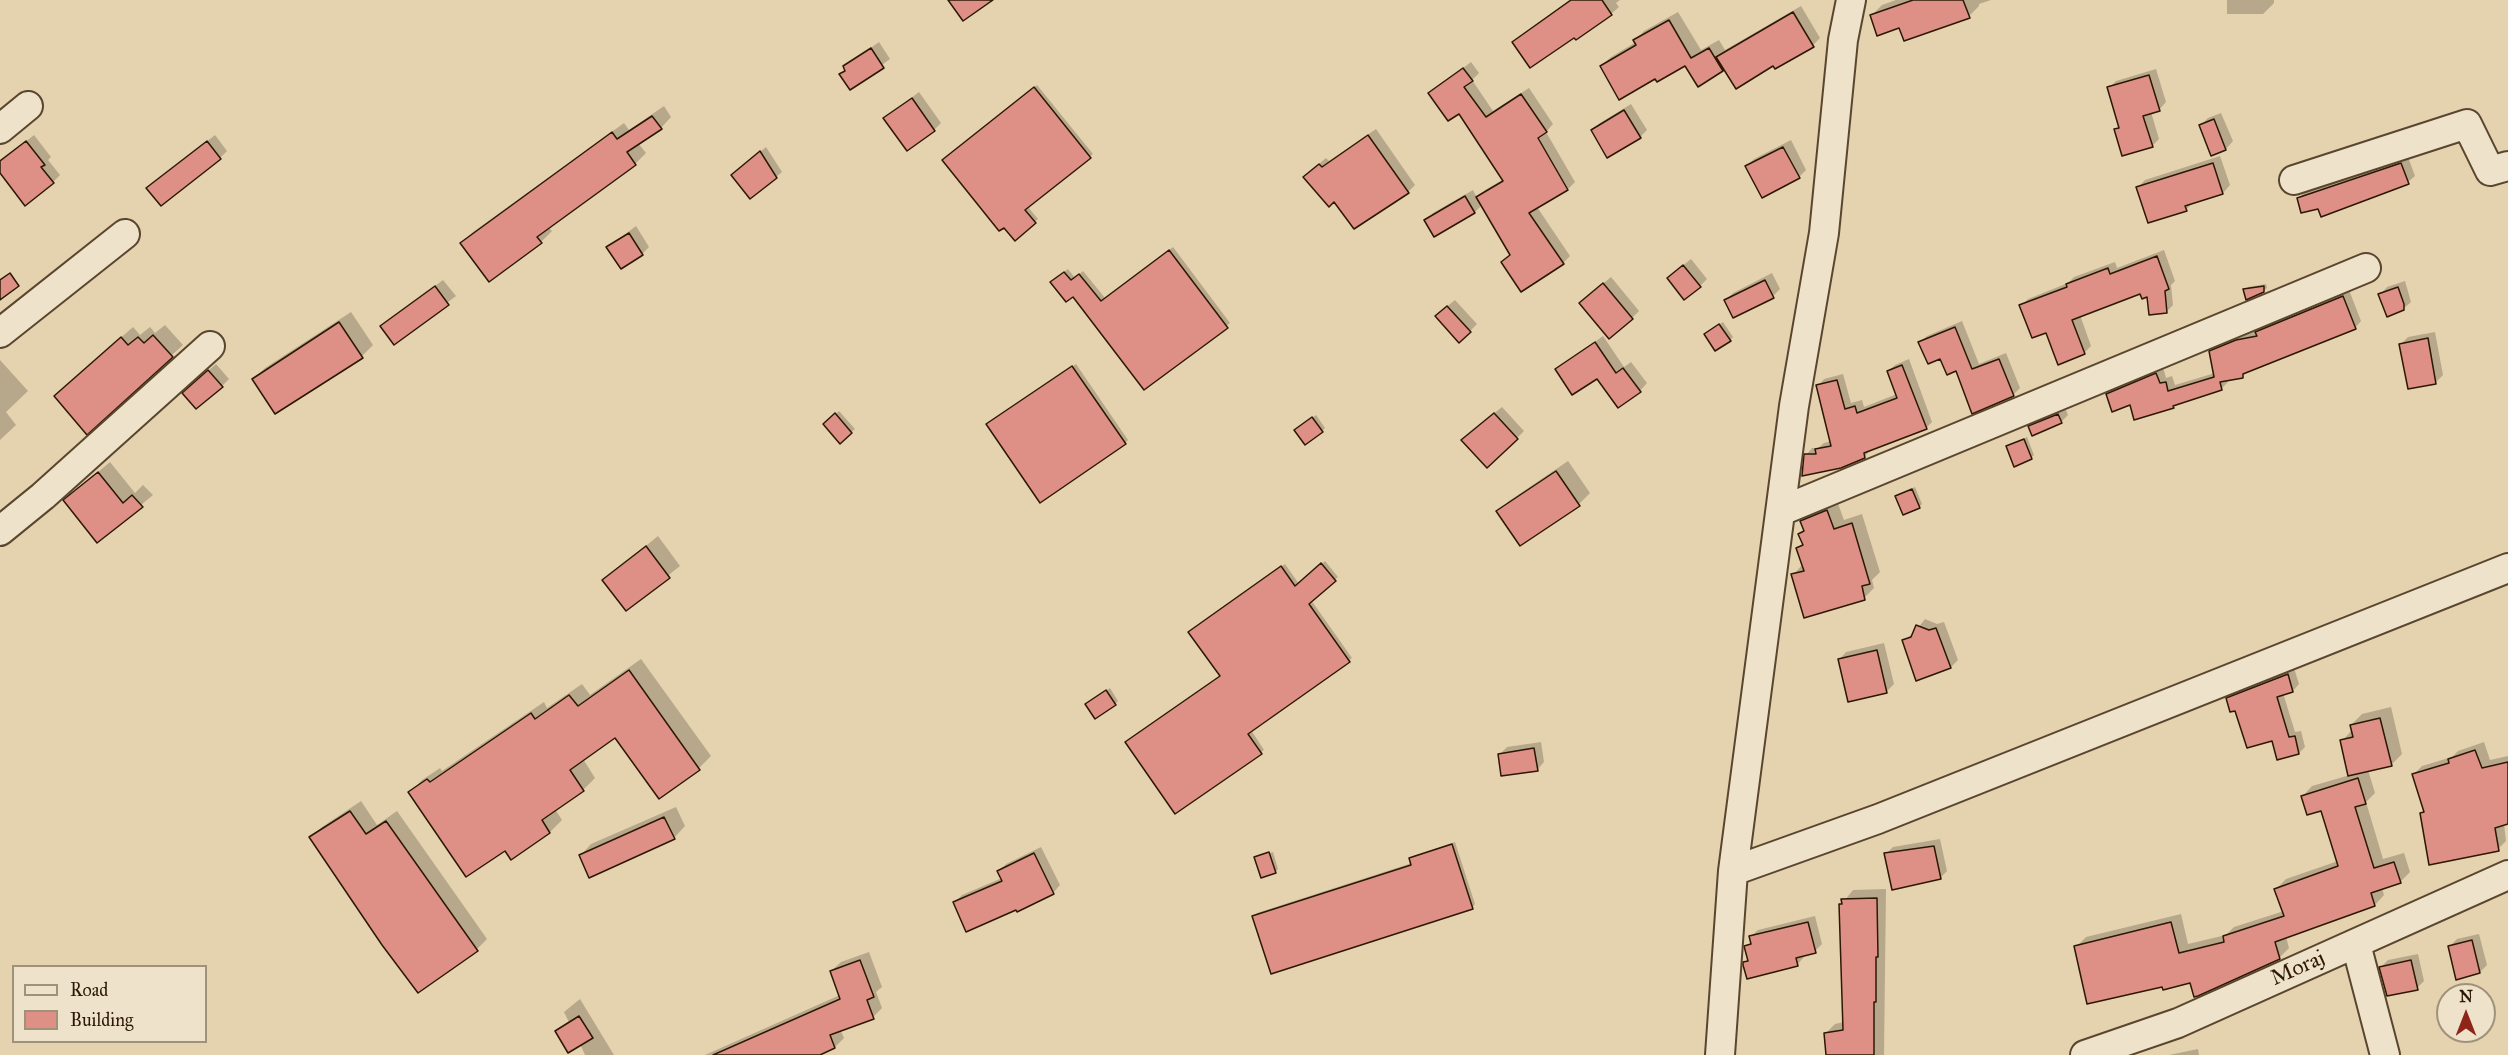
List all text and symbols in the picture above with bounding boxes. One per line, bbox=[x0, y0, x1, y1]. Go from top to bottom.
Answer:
street label: Moraj bbox=[2267, 945, 2329, 993]
legend bbox=[12, 965, 207, 1043]
text: Road bbox=[70, 979, 108, 1001]
north arrow bbox=[2436, 983, 2496, 1043]
text: N bbox=[2459, 987, 2473, 1006]
text: Building bbox=[70, 1009, 133, 1031]

